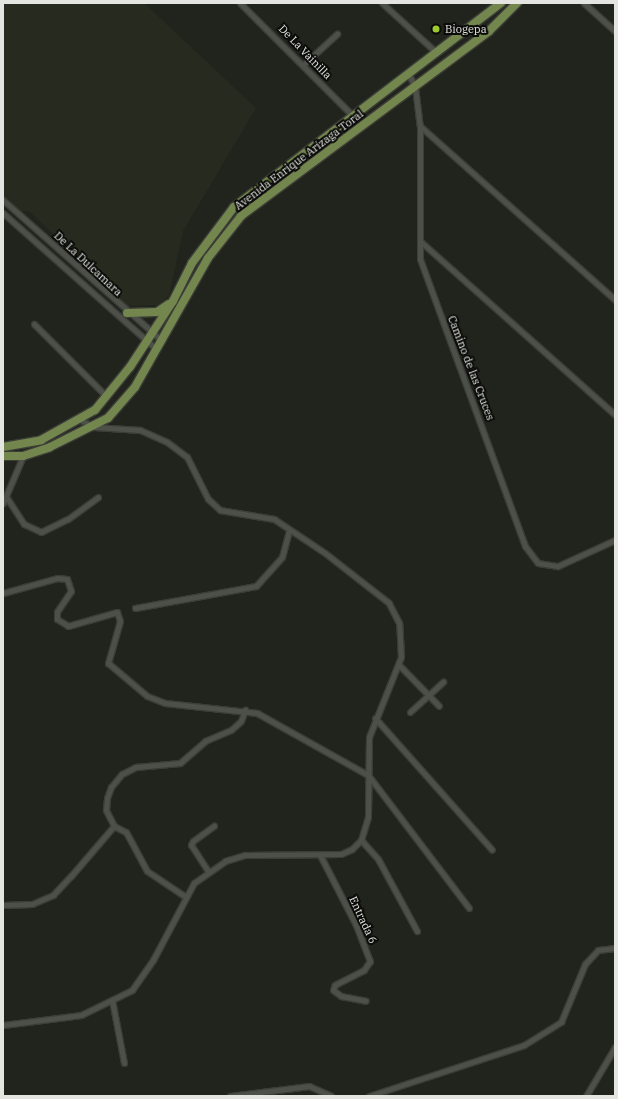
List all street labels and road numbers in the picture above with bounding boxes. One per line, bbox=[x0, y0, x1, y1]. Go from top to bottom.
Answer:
street label: De La Vainilla bbox=[276, 22, 334, 82]
street label: Avenida Enrique Arízaga Toral bbox=[232, 107, 366, 213]
street label: De La Dulcamara bbox=[51, 229, 125, 299]
street label: Camino de las Cruces bbox=[445, 314, 497, 422]
street label: Entrada 6 bbox=[346, 894, 380, 946]

